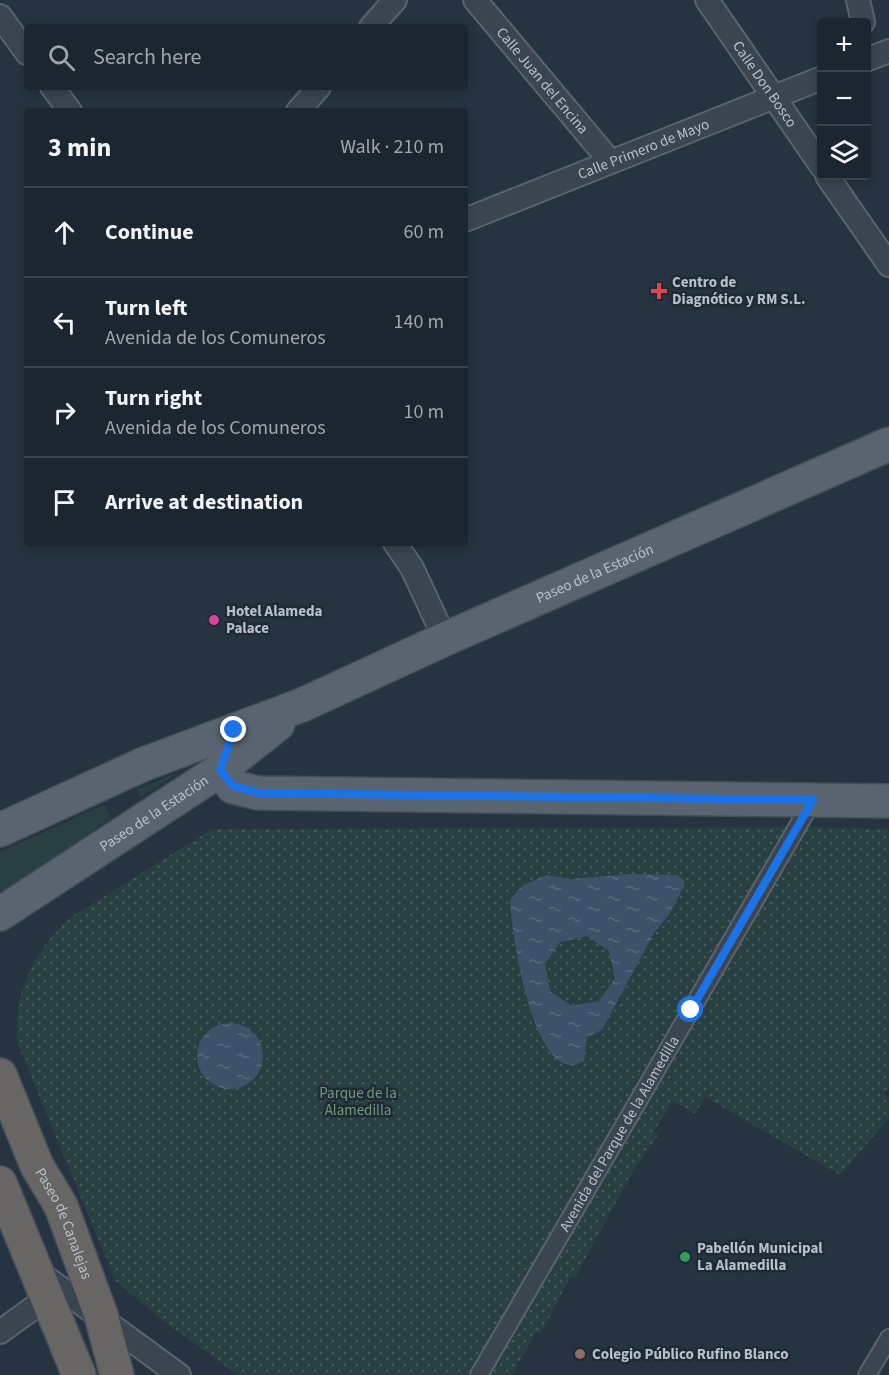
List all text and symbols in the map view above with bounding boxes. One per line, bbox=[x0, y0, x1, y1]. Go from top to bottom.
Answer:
map controls bbox=[817, 18, 871, 180]
button: + bbox=[817, 18, 871, 72]
street label: Calle Juan del Encina bbox=[491, 23, 593, 139]
search box bbox=[24, 24, 468, 90]
street label: Calle Don Bosco bbox=[727, 37, 802, 132]
icon: search bbox=[45, 41, 78, 74]
text: Search here bbox=[93, 41, 201, 73]
button: − bbox=[817, 72, 871, 126]
street label: Calle Primero de Mayo bbox=[575, 114, 713, 185]
button: layers bbox=[817, 126, 871, 180]
text: 3 min bbox=[48, 129, 111, 166]
text: Walk · 210 m bbox=[340, 133, 444, 161]
icon: ahead bbox=[48, 216, 81, 249]
text: Continue bbox=[105, 216, 194, 248]
text: 60 m bbox=[404, 218, 444, 246]
place label: Centro de Diagnótico y RM S.L. bbox=[672, 272, 805, 310]
marker: Centro de Diagnótico y RM S.L. bbox=[650, 282, 668, 300]
text: Turn left bbox=[105, 292, 187, 324]
icon: left bbox=[48, 306, 81, 339]
text: 140 m bbox=[394, 308, 444, 336]
text: Avenida de los Comuneros bbox=[105, 324, 326, 352]
text: Turn right bbox=[105, 382, 202, 414]
icon: right bbox=[48, 396, 81, 429]
text: 10 m bbox=[404, 398, 444, 426]
text: Avenida de los Comuneros bbox=[105, 414, 326, 442]
icon: arrive bbox=[48, 486, 81, 519]
text: Arrive at destination bbox=[105, 486, 303, 518]
street label: Paseo de la Estación bbox=[533, 539, 657, 609]
place label: Hotel Alameda Palace bbox=[226, 601, 323, 639]
marker: Hotel Alameda Palace bbox=[207, 613, 221, 627]
route end bbox=[220, 716, 246, 742]
street label: Paseo de la Estación bbox=[95, 770, 213, 857]
route start bbox=[677, 996, 703, 1022]
street label: Avenida del Parque de la Alamedilla bbox=[554, 1032, 685, 1236]
park label: Parque de la Alamedilla bbox=[319, 1083, 397, 1121]
street label: Paseo de Canalejas bbox=[30, 1164, 97, 1282]
place label: Pabellón Municipal La Alamedilla bbox=[697, 1238, 823, 1276]
marker: Pabellón Municipal La Alamedilla bbox=[678, 1250, 692, 1264]
place label: Colegio Público Rufino Blanco bbox=[592, 1344, 789, 1365]
marker: Colegio Público Rufino Blanco bbox=[573, 1347, 587, 1361]

